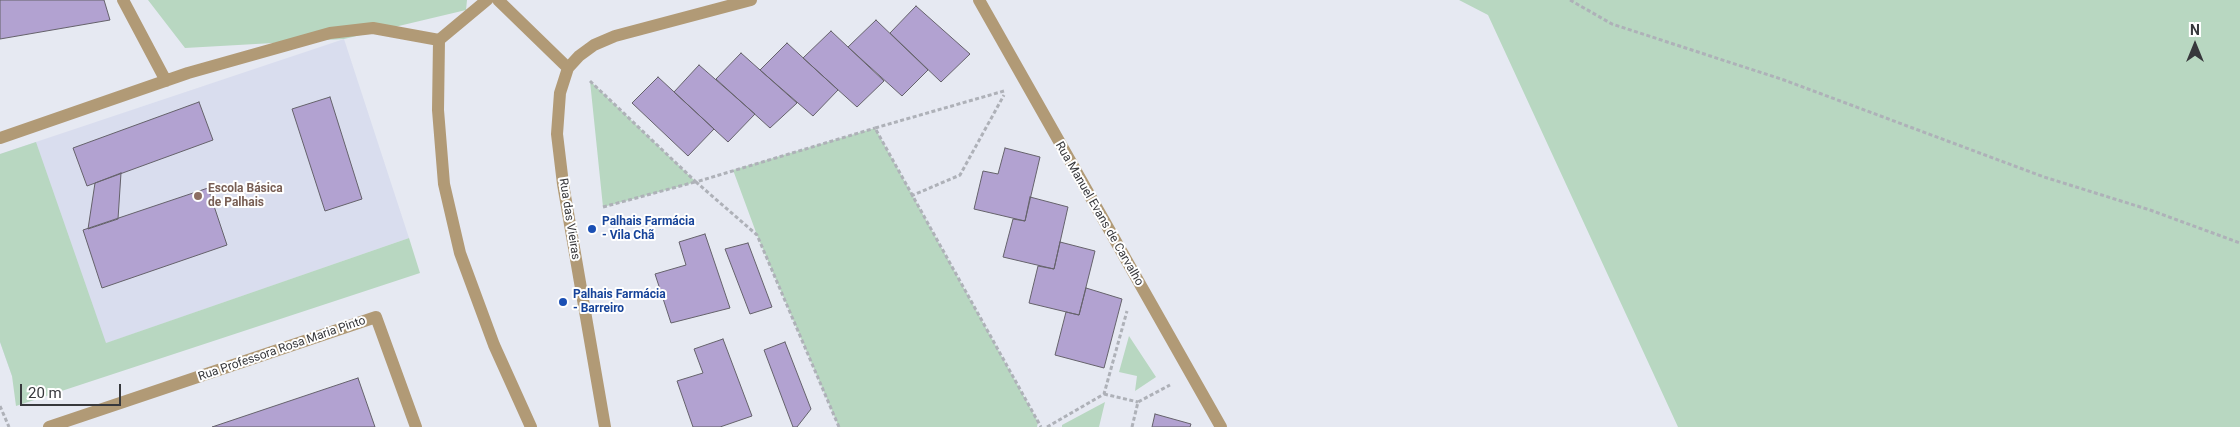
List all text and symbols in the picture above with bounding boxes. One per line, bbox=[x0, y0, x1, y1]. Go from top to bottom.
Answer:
north arrow bbox=[2170, 20, 2220, 70]
text: N bbox=[2190, 22, 2200, 38]
street label: Rua Manuel Evans de Carvalho bbox=[1052, 139, 1146, 289]
street label: Rua das Vieiras bbox=[555, 177, 583, 261]
place label: Escola Básica de Palhais bbox=[208, 182, 283, 210]
marker: Escola Básica de Palhais bbox=[192, 190, 204, 202]
place label: Palhais Farmácia - Vila Chã bbox=[602, 215, 695, 243]
marker: Palhais Farmácia - Vila Chã bbox=[586, 223, 598, 235]
place label: Palhais Farmácia - Barreiro bbox=[573, 288, 666, 316]
marker: Palhais Farmácia - Barreiro bbox=[557, 296, 569, 308]
street label: Rua Professora Rosa Maria Pinto bbox=[196, 314, 368, 384]
scale bar bbox=[22, 374, 124, 406]
text: 20 m bbox=[28, 384, 62, 402]

